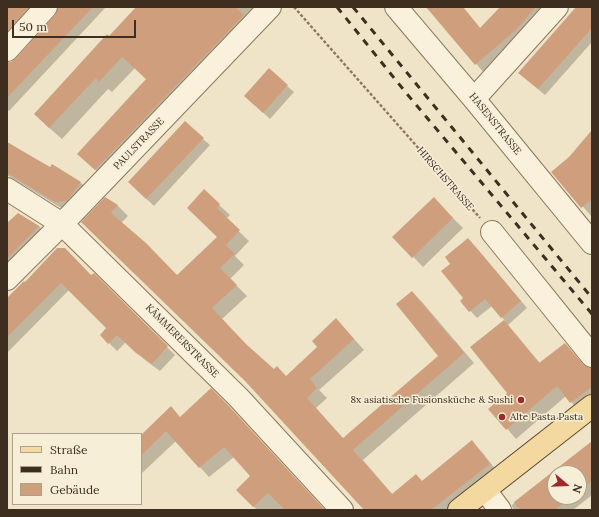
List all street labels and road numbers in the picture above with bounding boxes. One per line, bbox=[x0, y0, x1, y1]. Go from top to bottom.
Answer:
street label: HASENSTRASSE bbox=[466, 91, 524, 157]
street label: PAULSTRASSE bbox=[111, 115, 167, 173]
street label: HIRSCHSTRASSE bbox=[414, 145, 476, 213]
street label: KÄMMERERSTRASSE bbox=[143, 302, 221, 380]

